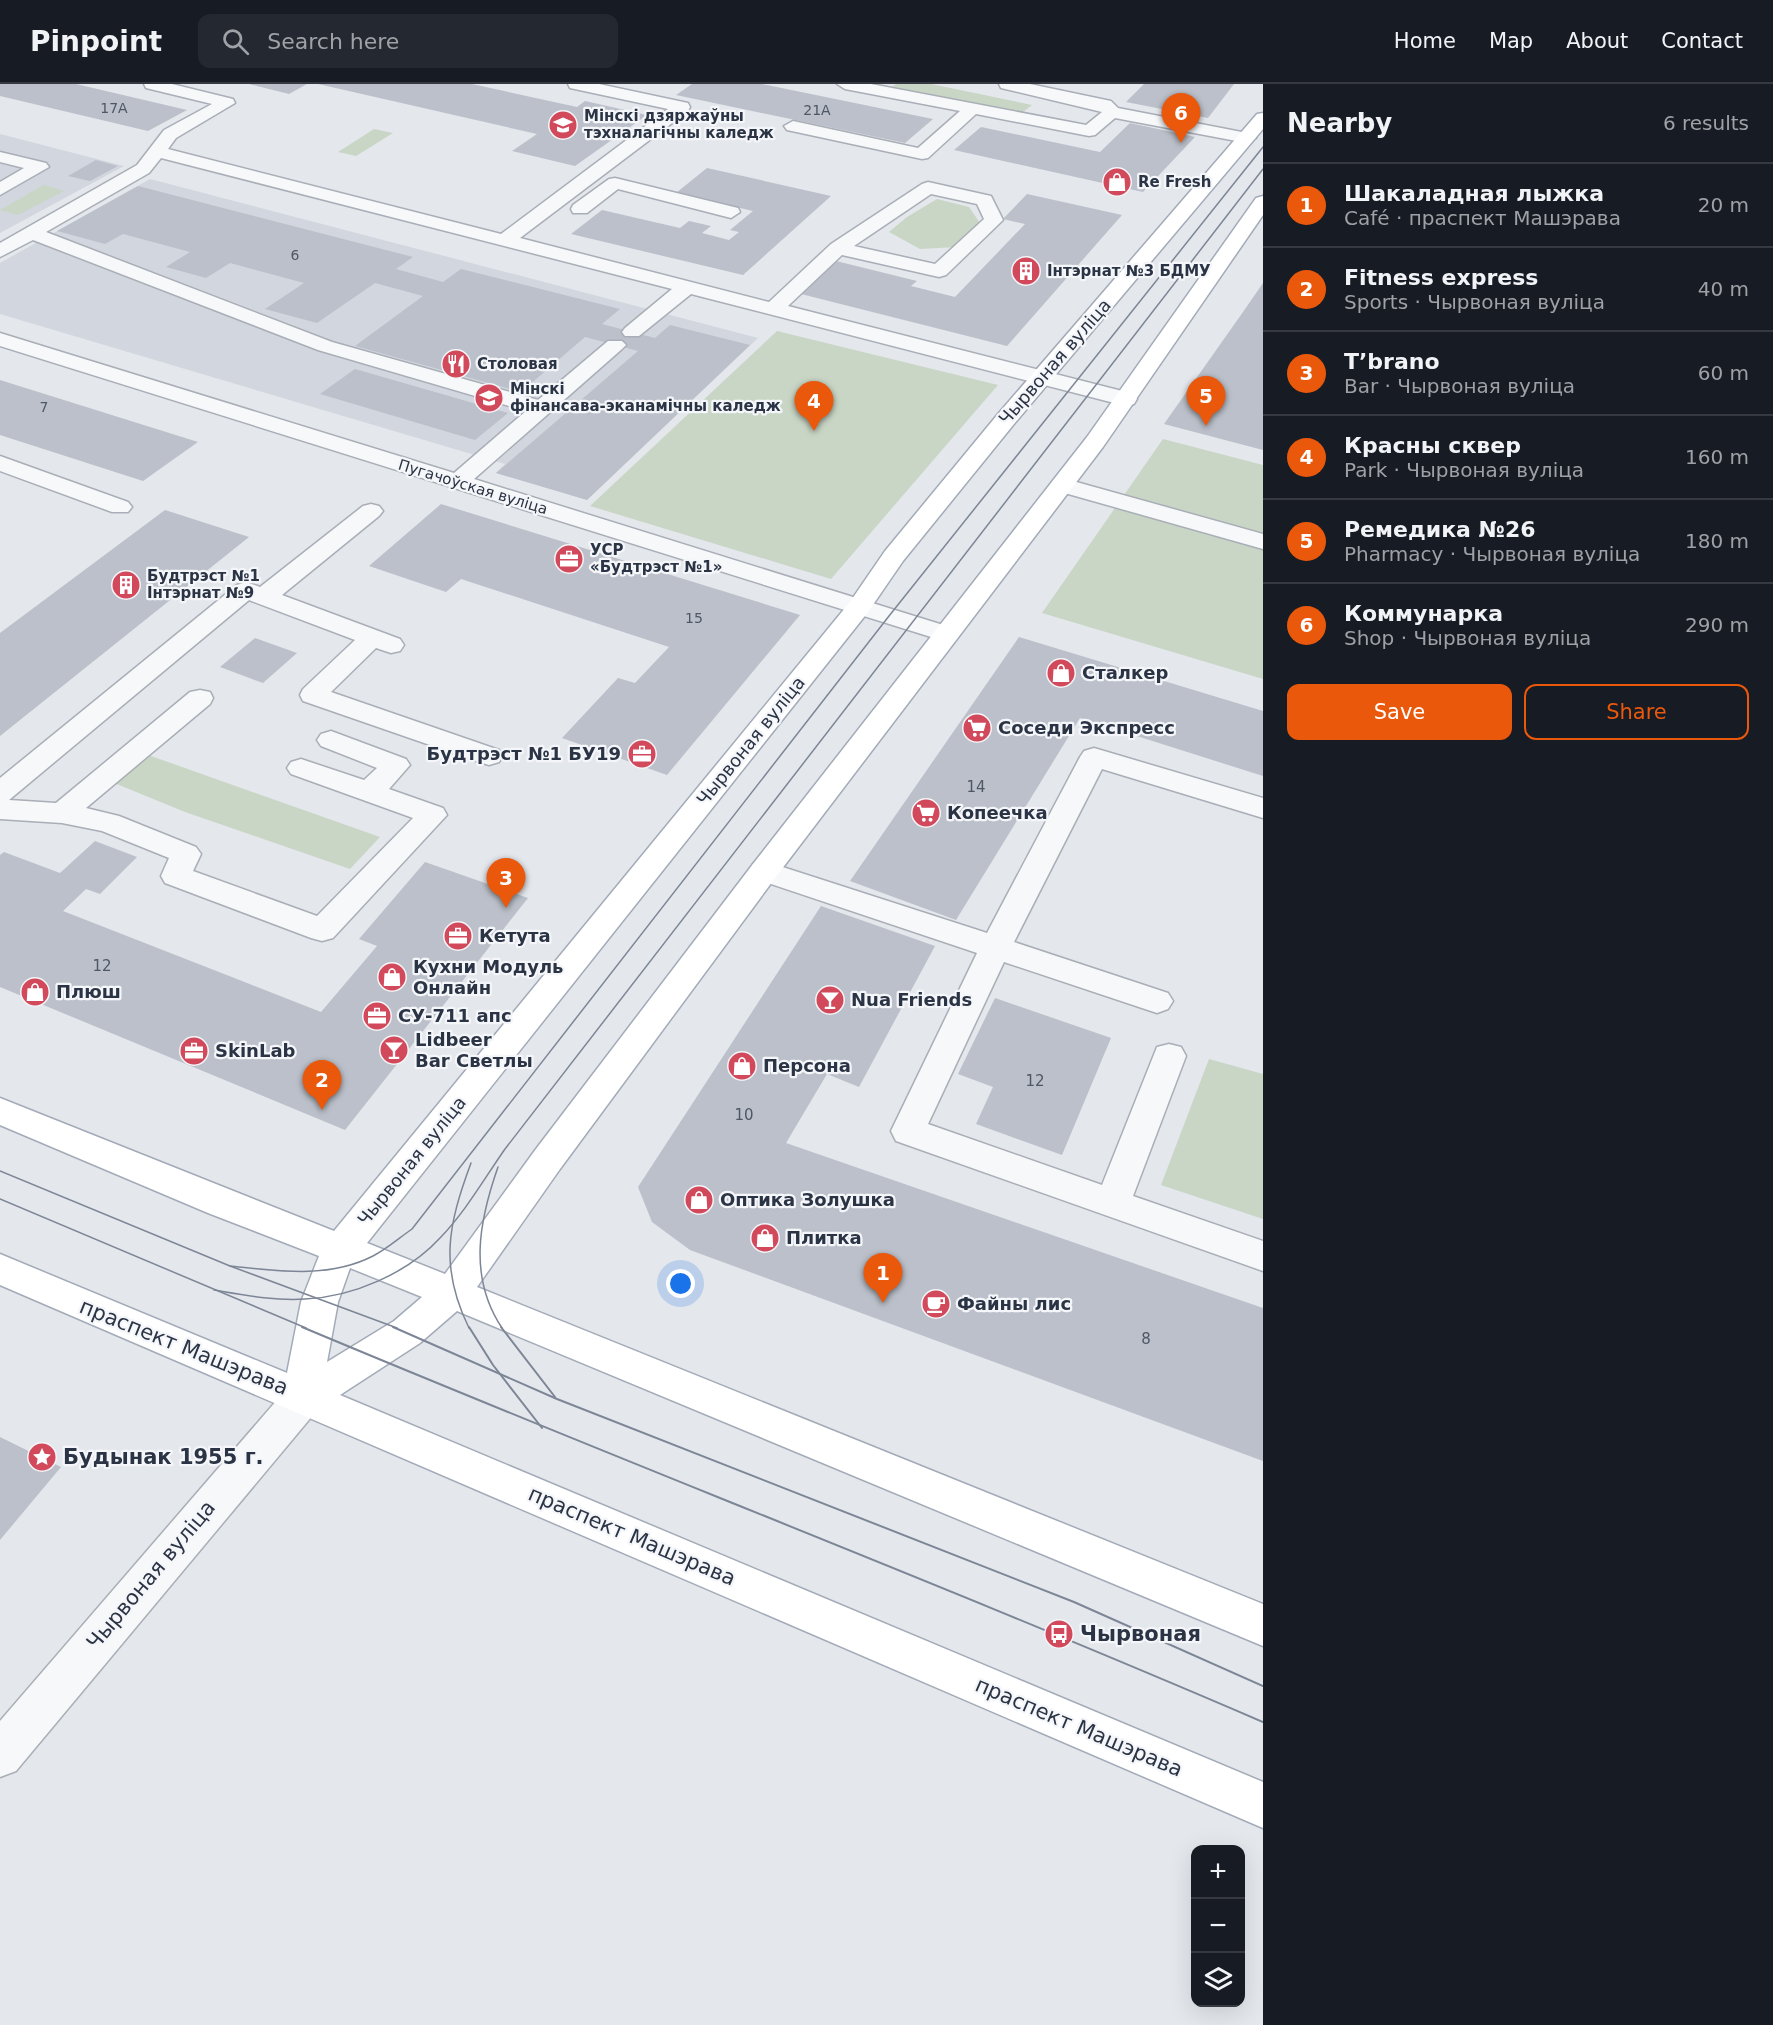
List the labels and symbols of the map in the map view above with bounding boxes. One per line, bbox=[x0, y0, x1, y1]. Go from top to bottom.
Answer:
pin: 6 bbox=[1162, 94, 1200, 143]
house number: 17А bbox=[100, 100, 128, 116]
house number: 21А bbox=[803, 102, 831, 118]
place label: Мінскі дзяржаўны тэхналагічны каледж bbox=[584, 107, 774, 142]
school or university icon: Мінскі дзяржаўны тэхналагічны каледж bbox=[547, 109, 579, 141]
shop icon: Re Fresh bbox=[1101, 166, 1133, 198]
place label: Re Fresh bbox=[1138, 173, 1211, 191]
house number: 6 bbox=[291, 247, 300, 263]
building icon: Інтэрнат №3 БДМУ bbox=[1010, 255, 1042, 287]
place label: Інтэрнат №3 БДМУ bbox=[1047, 262, 1211, 280]
street label: Чырвоная вуліца bbox=[994, 294, 1115, 429]
restaurant icon: Столовая bbox=[440, 348, 472, 380]
place label: Столовая bbox=[477, 355, 558, 373]
pin: 5 bbox=[1186, 376, 1226, 426]
place label: Мінскі фінансава-эканамічны каледж bbox=[510, 380, 781, 415]
school or university icon: Мінскі фінансава-эканамічны каледж bbox=[473, 382, 505, 414]
pin: 4 bbox=[794, 382, 834, 431]
house number: 7 bbox=[40, 399, 48, 415]
street label: Пугачоўская вуліца bbox=[396, 456, 550, 518]
place label: УСР «Будтрэст №1» bbox=[590, 541, 722, 576]
office icon: УСР «Будтрэст №1» bbox=[553, 543, 585, 575]
place label: Будтрэст №1 Інтэрнат №9 bbox=[147, 567, 260, 602]
building icon: Будтрэст №1 Інтэрнат №9 bbox=[110, 569, 142, 601]
house number: 15 bbox=[685, 610, 703, 626]
shop icon: Сталкер bbox=[1045, 657, 1077, 689]
place label: Сталкер bbox=[1082, 662, 1168, 683]
street label: Чырвоная вуліца bbox=[692, 672, 809, 809]
supermarket icon: Соседи Экспресс bbox=[961, 712, 993, 744]
place label: Соседи Экспресс bbox=[998, 717, 1175, 738]
office icon: Будтрэст №1 БУ19 bbox=[626, 738, 658, 770]
place label: Будтрэст №1 БУ19 bbox=[427, 743, 621, 764]
house number: 14 bbox=[966, 778, 986, 796]
supermarket icon: Копеечка bbox=[910, 797, 942, 829]
place label: Копеечка bbox=[947, 802, 1048, 823]
pin: 3 bbox=[486, 858, 526, 908]
office icon: Кетута bbox=[442, 920, 474, 952]
place label: Кетута bbox=[479, 925, 551, 946]
place label: Кухни Модуль Онлайн bbox=[413, 956, 564, 998]
house number: 12 bbox=[92, 957, 112, 975]
shop icon: Кухни Модуль Онлайн bbox=[376, 961, 408, 993]
shop icon: Плюш bbox=[19, 976, 51, 1008]
place label: Плюш bbox=[56, 981, 121, 1002]
bar icon: Nua Friends bbox=[814, 984, 846, 1016]
place label: Nua Friends bbox=[851, 989, 972, 1010]
office icon: СУ-711 апс bbox=[361, 1000, 393, 1032]
place label: СУ-711 апс bbox=[398, 1005, 512, 1026]
place label: Lidbeer Bar Светлы bbox=[415, 1029, 533, 1071]
bar icon: Lidbeer Bar Светлы bbox=[378, 1034, 410, 1066]
office icon: SkinLab bbox=[178, 1035, 210, 1067]
place label: SkinLab bbox=[215, 1040, 296, 1061]
shop icon: Персона bbox=[726, 1050, 758, 1082]
place label: Персона bbox=[763, 1055, 851, 1076]
pin: 2 bbox=[302, 1060, 342, 1110]
house number: 12 bbox=[1025, 1072, 1045, 1090]
street label: Чырвоная вуліца bbox=[353, 1092, 470, 1229]
house number: 10 bbox=[734, 1106, 754, 1124]
shop icon: Оптика Золушка bbox=[683, 1184, 715, 1216]
place label: Оптика Золушка bbox=[720, 1189, 895, 1210]
shop icon: Плитка bbox=[749, 1222, 781, 1254]
place label: Плитка bbox=[786, 1227, 862, 1248]
pin: 1 bbox=[864, 1254, 902, 1303]
your location bbox=[666, 1269, 695, 1298]
cafe icon: Файны лис bbox=[920, 1288, 952, 1320]
place label: Файны лис bbox=[957, 1293, 1071, 1314]
street label: праспект Машэрава bbox=[76, 1294, 292, 1400]
house number: 8 bbox=[1141, 1330, 1151, 1348]
place icon: Будынак 1955 г. bbox=[26, 1441, 58, 1473]
place label: Будынак 1955 г. bbox=[63, 1445, 264, 1469]
street label: праспект Машэрава bbox=[525, 1481, 739, 1591]
street label: Чырвоная вуліца bbox=[82, 1496, 220, 1654]
bus stop icon: Чырвоная bbox=[1043, 1618, 1075, 1650]
place label: Чырвоная bbox=[1080, 1622, 1201, 1646]
street label: праспект Машэрава bbox=[972, 1672, 1186, 1782]

